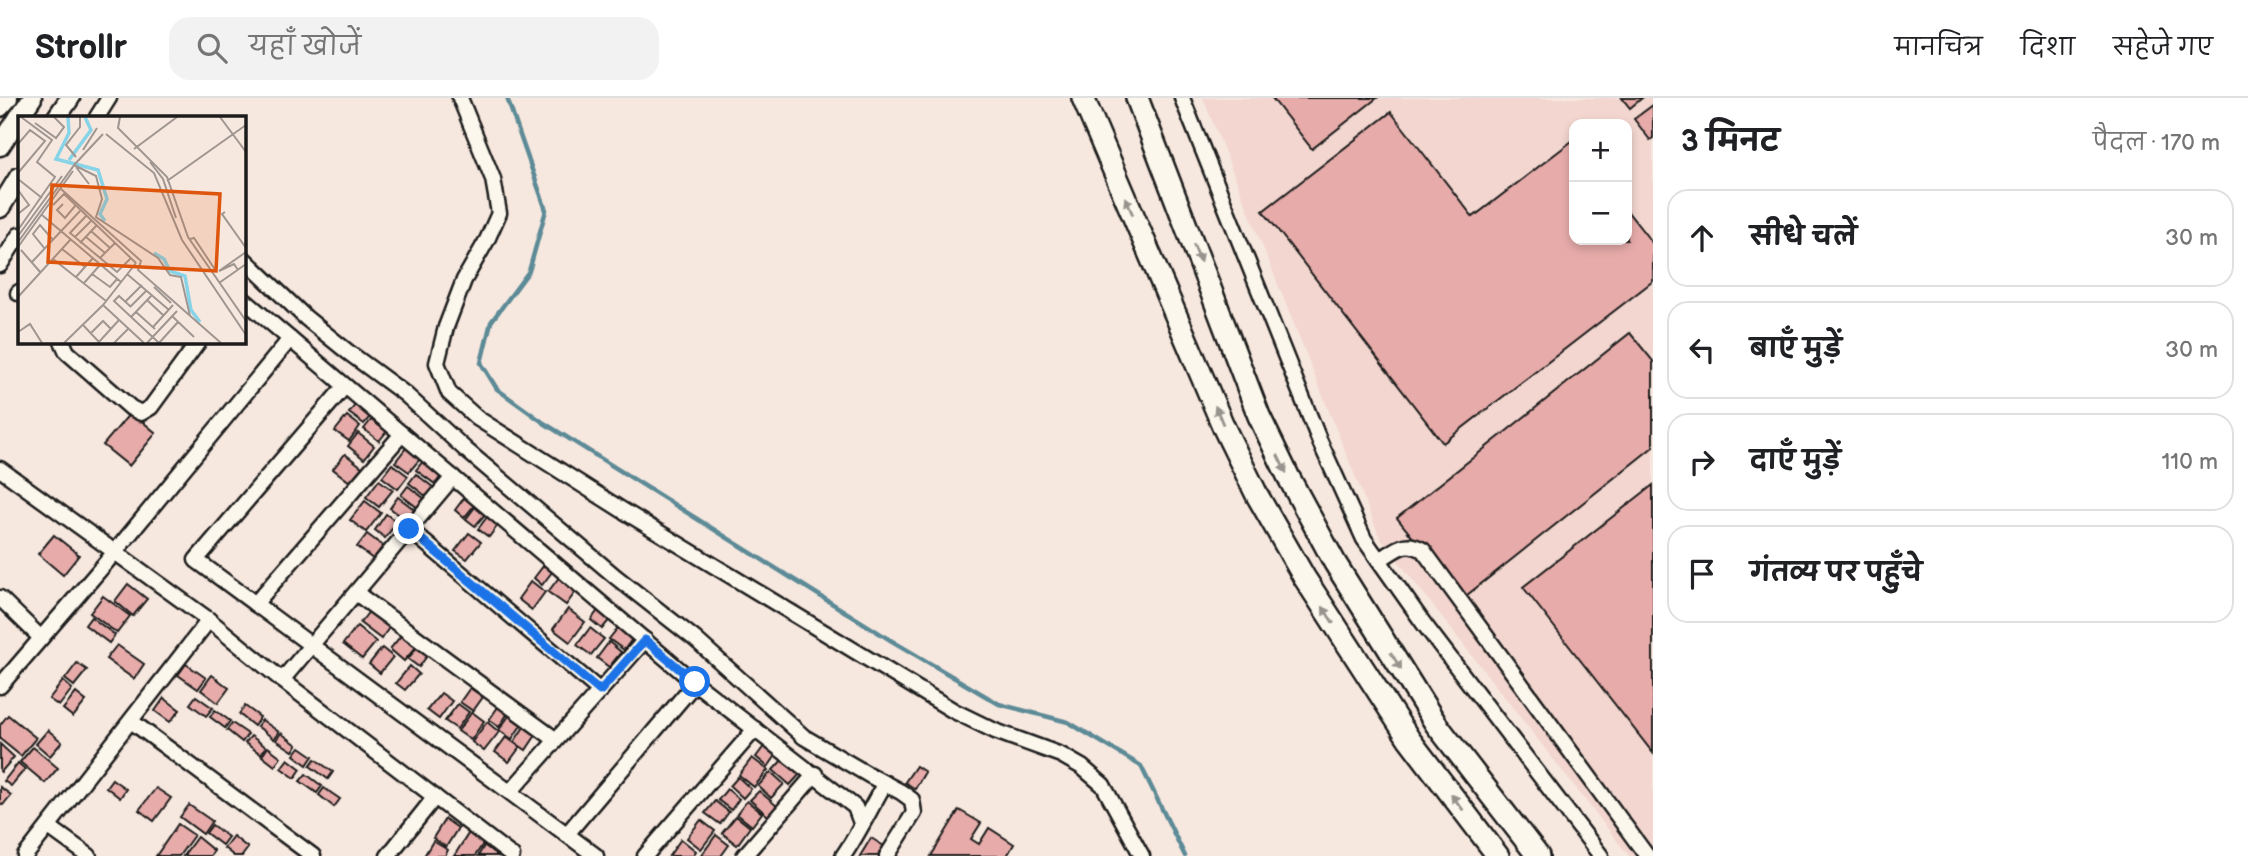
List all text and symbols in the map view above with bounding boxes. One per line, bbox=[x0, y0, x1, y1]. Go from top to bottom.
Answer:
search box bbox=[169, 17, 659, 80]
text: Strollr bbox=[35, 28, 127, 68]
icon: search bbox=[193, 29, 231, 67]
text: यहाँ खोजें bbox=[249, 32, 361, 63]
text: मानचित्र bbox=[1895, 33, 1983, 62]
text: दिशा bbox=[2021, 33, 2075, 62]
text: सहेजे गए bbox=[2113, 33, 2213, 62]
inset map bbox=[18, 116, 245, 343]
map controls bbox=[1569, 119, 1632, 245]
button: + bbox=[1569, 119, 1632, 182]
text: 3 मिनट bbox=[1681, 124, 1779, 160]
text: पैदल · 170 m bbox=[2093, 129, 2220, 157]
button: − bbox=[1569, 182, 1632, 245]
one-way arrow bbox=[1124, 195, 1135, 216]
icon: ahead bbox=[1683, 219, 1721, 257]
text: सीधे चलें bbox=[1750, 222, 1857, 253]
text: 30 m bbox=[2165, 224, 2218, 252]
one-way arrow bbox=[1191, 243, 1202, 264]
icon: left bbox=[1683, 331, 1721, 369]
text: बाएँ मुड़ें bbox=[1750, 334, 1842, 365]
text: 30 m bbox=[2165, 336, 2218, 364]
one-way arrow bbox=[1213, 405, 1224, 426]
icon: right bbox=[1683, 443, 1721, 481]
text: दाएँ मुड़ें bbox=[1750, 446, 1841, 477]
text: 110 m bbox=[2161, 448, 2218, 476]
one-way arrow bbox=[1276, 454, 1288, 474]
route end bbox=[393, 513, 424, 544]
icon: arrive bbox=[1683, 555, 1721, 593]
text: गंतव्य पर पहुँचे bbox=[1750, 558, 1922, 589]
one-way arrow bbox=[1322, 605, 1335, 624]
one-way arrow bbox=[1390, 651, 1403, 670]
route start bbox=[679, 666, 710, 697]
one-way arrow bbox=[1450, 793, 1464, 811]

